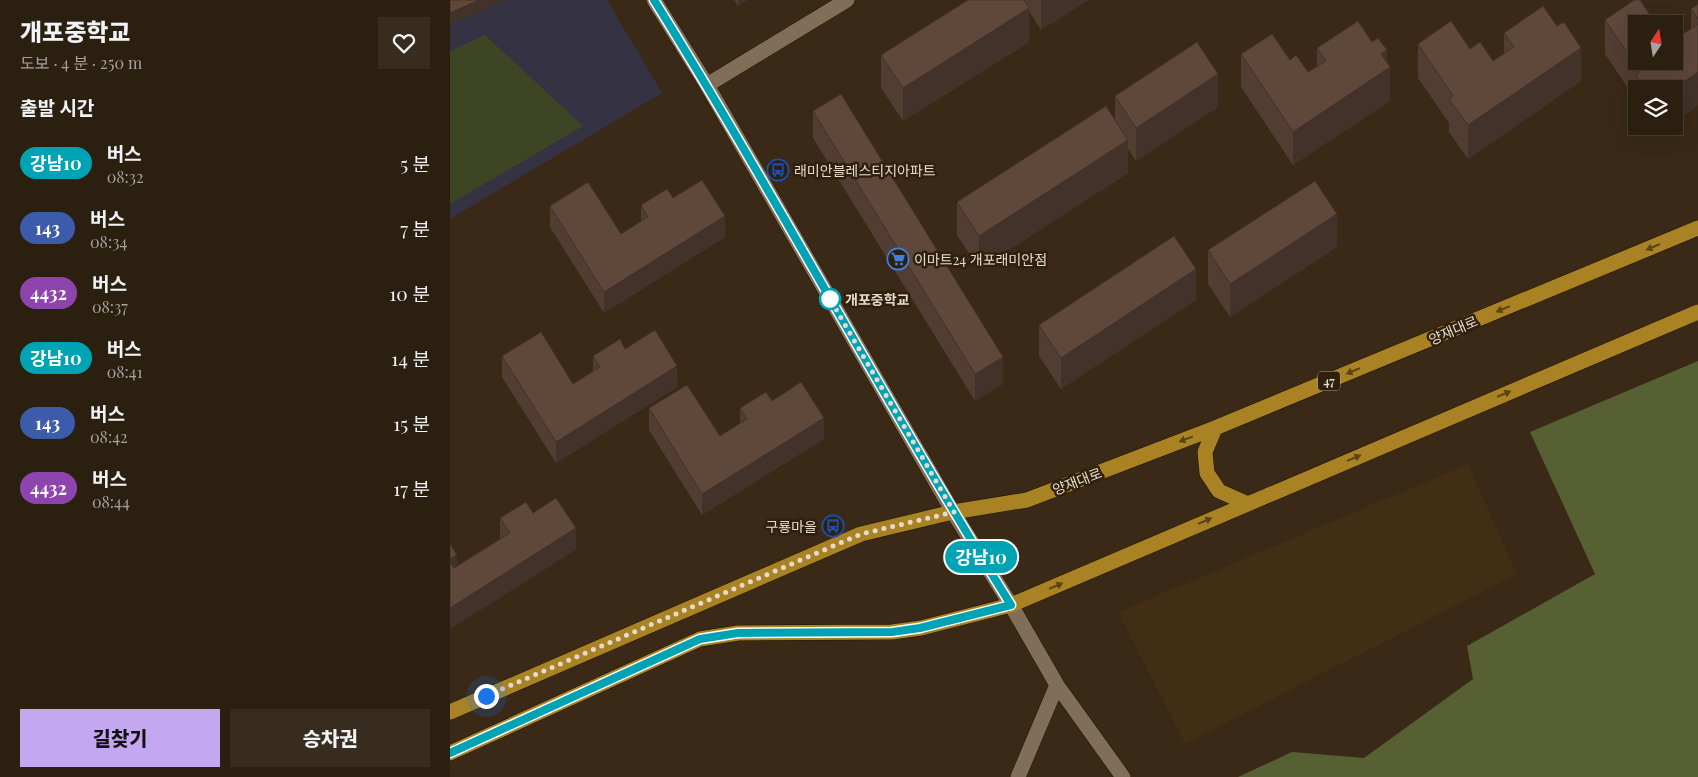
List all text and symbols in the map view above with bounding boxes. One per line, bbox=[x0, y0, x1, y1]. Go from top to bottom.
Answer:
text: 개포중학교 bbox=[20, 15, 130, 47]
north arrow bbox=[1628, 15, 1682, 70]
map controls bbox=[1628, 15, 1683, 135]
button: heart bbox=[378, 17, 430, 69]
text: 도보 · 4 분 · 250 m bbox=[20, 52, 142, 73]
button: layers bbox=[1628, 80, 1683, 135]
text: 출발 시간 bbox=[20, 94, 94, 120]
text: 버스 bbox=[107, 140, 142, 166]
text: 5 분 bbox=[400, 150, 430, 176]
text: 강남10 bbox=[30, 151, 82, 175]
bus stop icon: 래미안블레스티지아파트 bbox=[766, 158, 790, 182]
place label: 래미안블레스티지아파트 bbox=[794, 161, 936, 180]
text: 08:32 bbox=[107, 166, 144, 187]
text: 버스 bbox=[90, 205, 125, 231]
text: 7 분 bbox=[400, 215, 430, 241]
text: 143 bbox=[35, 216, 60, 240]
text: 08:34 bbox=[90, 231, 127, 252]
one-way arrow bbox=[1646, 243, 1660, 251]
supermarket icon: 이마트24 개포래미안점 bbox=[886, 247, 910, 271]
place label: 이마트24 개포래미안점 bbox=[914, 250, 1047, 269]
text: 버스 bbox=[92, 270, 127, 296]
text: 10 분 bbox=[389, 280, 430, 306]
text: 4432 bbox=[30, 281, 67, 305]
marker: 개포중학교 bbox=[819, 288, 841, 310]
place label: 개포중학교 bbox=[845, 290, 910, 309]
text: 08:37 bbox=[92, 296, 128, 317]
one-way arrow bbox=[1495, 305, 1510, 313]
street label: 양재대로 bbox=[1426, 311, 1481, 349]
text: 버스 bbox=[107, 335, 142, 361]
text: 14 분 bbox=[391, 345, 430, 371]
text: 강남10 bbox=[30, 346, 82, 370]
text: 08:41 bbox=[107, 361, 143, 382]
one-way arrow bbox=[1345, 367, 1360, 375]
road number: 47 bbox=[1318, 372, 1340, 391]
one-way arrow bbox=[1497, 390, 1512, 398]
text: 버스 bbox=[90, 400, 125, 426]
text: 15 분 bbox=[393, 410, 430, 436]
text: 143 bbox=[35, 411, 60, 435]
text: 08:42 bbox=[90, 426, 128, 447]
one-way arrow bbox=[1178, 435, 1193, 443]
one-way arrow bbox=[1347, 453, 1361, 461]
street label: 양재대로 bbox=[1050, 463, 1105, 499]
text: 버스 bbox=[92, 465, 127, 491]
text: 17 분 bbox=[393, 475, 430, 501]
text: 4432 bbox=[30, 476, 67, 500]
text: 08:44 bbox=[92, 491, 130, 512]
bus stop icon: 구룡마을 bbox=[821, 514, 845, 538]
place label: 구룡마을 bbox=[765, 517, 817, 536]
one-way arrow bbox=[1198, 517, 1212, 525]
line badge: 강남10 bbox=[946, 541, 1016, 573]
text: 강남10 bbox=[955, 545, 1007, 569]
one-way arrow bbox=[1049, 581, 1063, 589]
your location bbox=[474, 684, 499, 709]
button: 길찾기 bbox=[20, 709, 220, 767]
button: 승차권 bbox=[230, 709, 430, 767]

